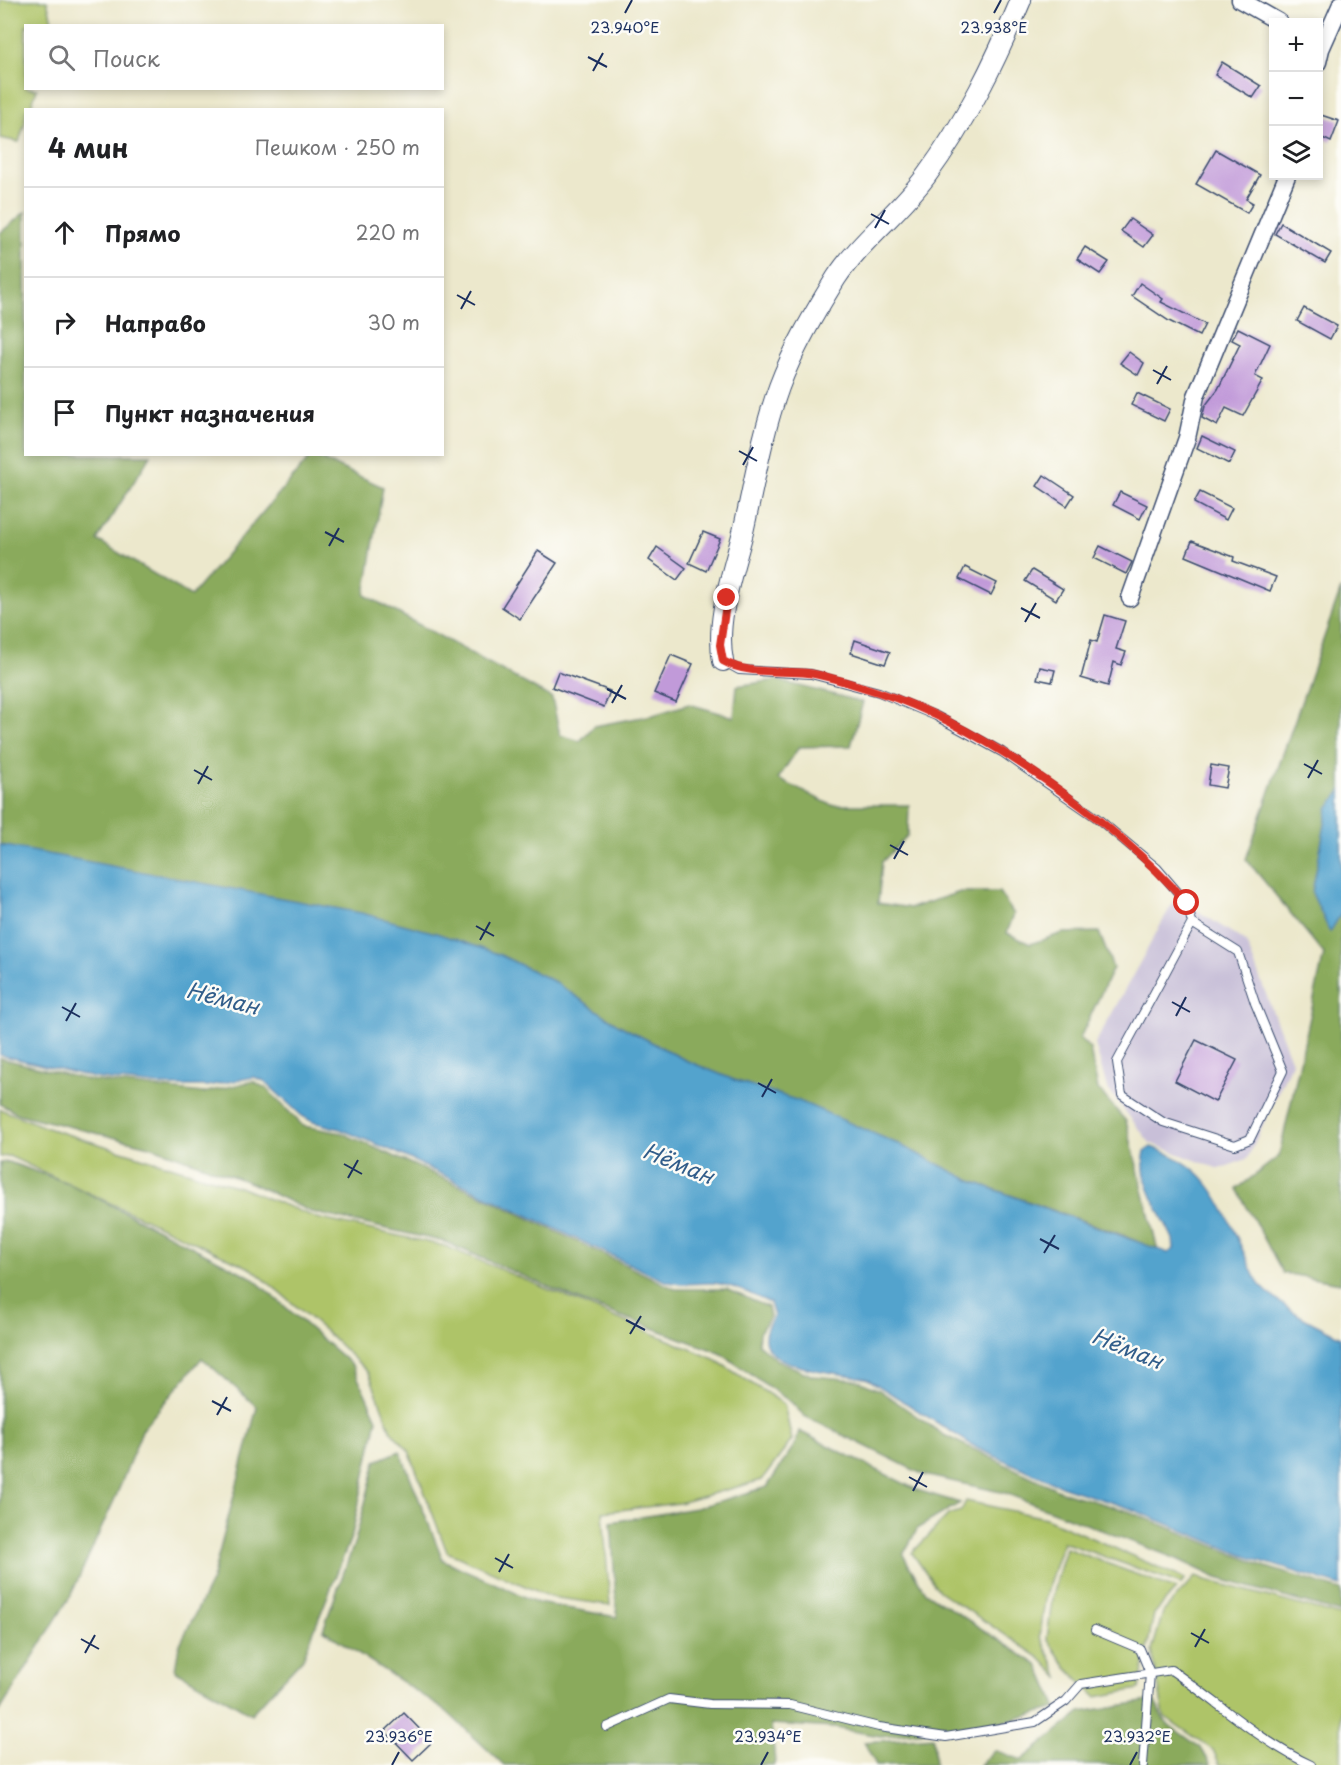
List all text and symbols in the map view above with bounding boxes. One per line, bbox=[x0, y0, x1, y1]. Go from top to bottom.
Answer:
text: 23.940°E bbox=[591, 15, 659, 38]
text: 23.938°E bbox=[961, 15, 1027, 38]
map controls bbox=[1269, 18, 1323, 180]
button: + bbox=[1269, 18, 1323, 72]
search box bbox=[24, 24, 444, 90]
icon: search bbox=[45, 41, 78, 74]
text: Поиск bbox=[93, 41, 160, 74]
button: − bbox=[1269, 72, 1323, 126]
button: layers bbox=[1269, 126, 1323, 180]
text: 4 мин bbox=[48, 128, 129, 167]
text: Пешком · 250 m bbox=[255, 132, 420, 162]
icon: ahead bbox=[48, 216, 81, 249]
text: Прямо bbox=[105, 216, 180, 249]
text: 220 m bbox=[356, 217, 420, 247]
icon: right bbox=[48, 306, 81, 339]
text: Направо bbox=[105, 306, 206, 339]
text: 30 m bbox=[367, 307, 420, 337]
icon: arrive bbox=[48, 396, 81, 429]
text: Пункт назначения bbox=[105, 396, 315, 429]
route end bbox=[713, 584, 739, 610]
route start bbox=[1173, 889, 1199, 915]
water label: Нёман bbox=[183, 972, 264, 1022]
water label: Нёман bbox=[639, 1133, 721, 1192]
water label: Нёман bbox=[1088, 1318, 1170, 1377]
text: 23.936°E bbox=[365, 1724, 433, 1747]
text: 23.934°E bbox=[734, 1724, 802, 1747]
text: 23.932°E bbox=[1103, 1724, 1171, 1747]

